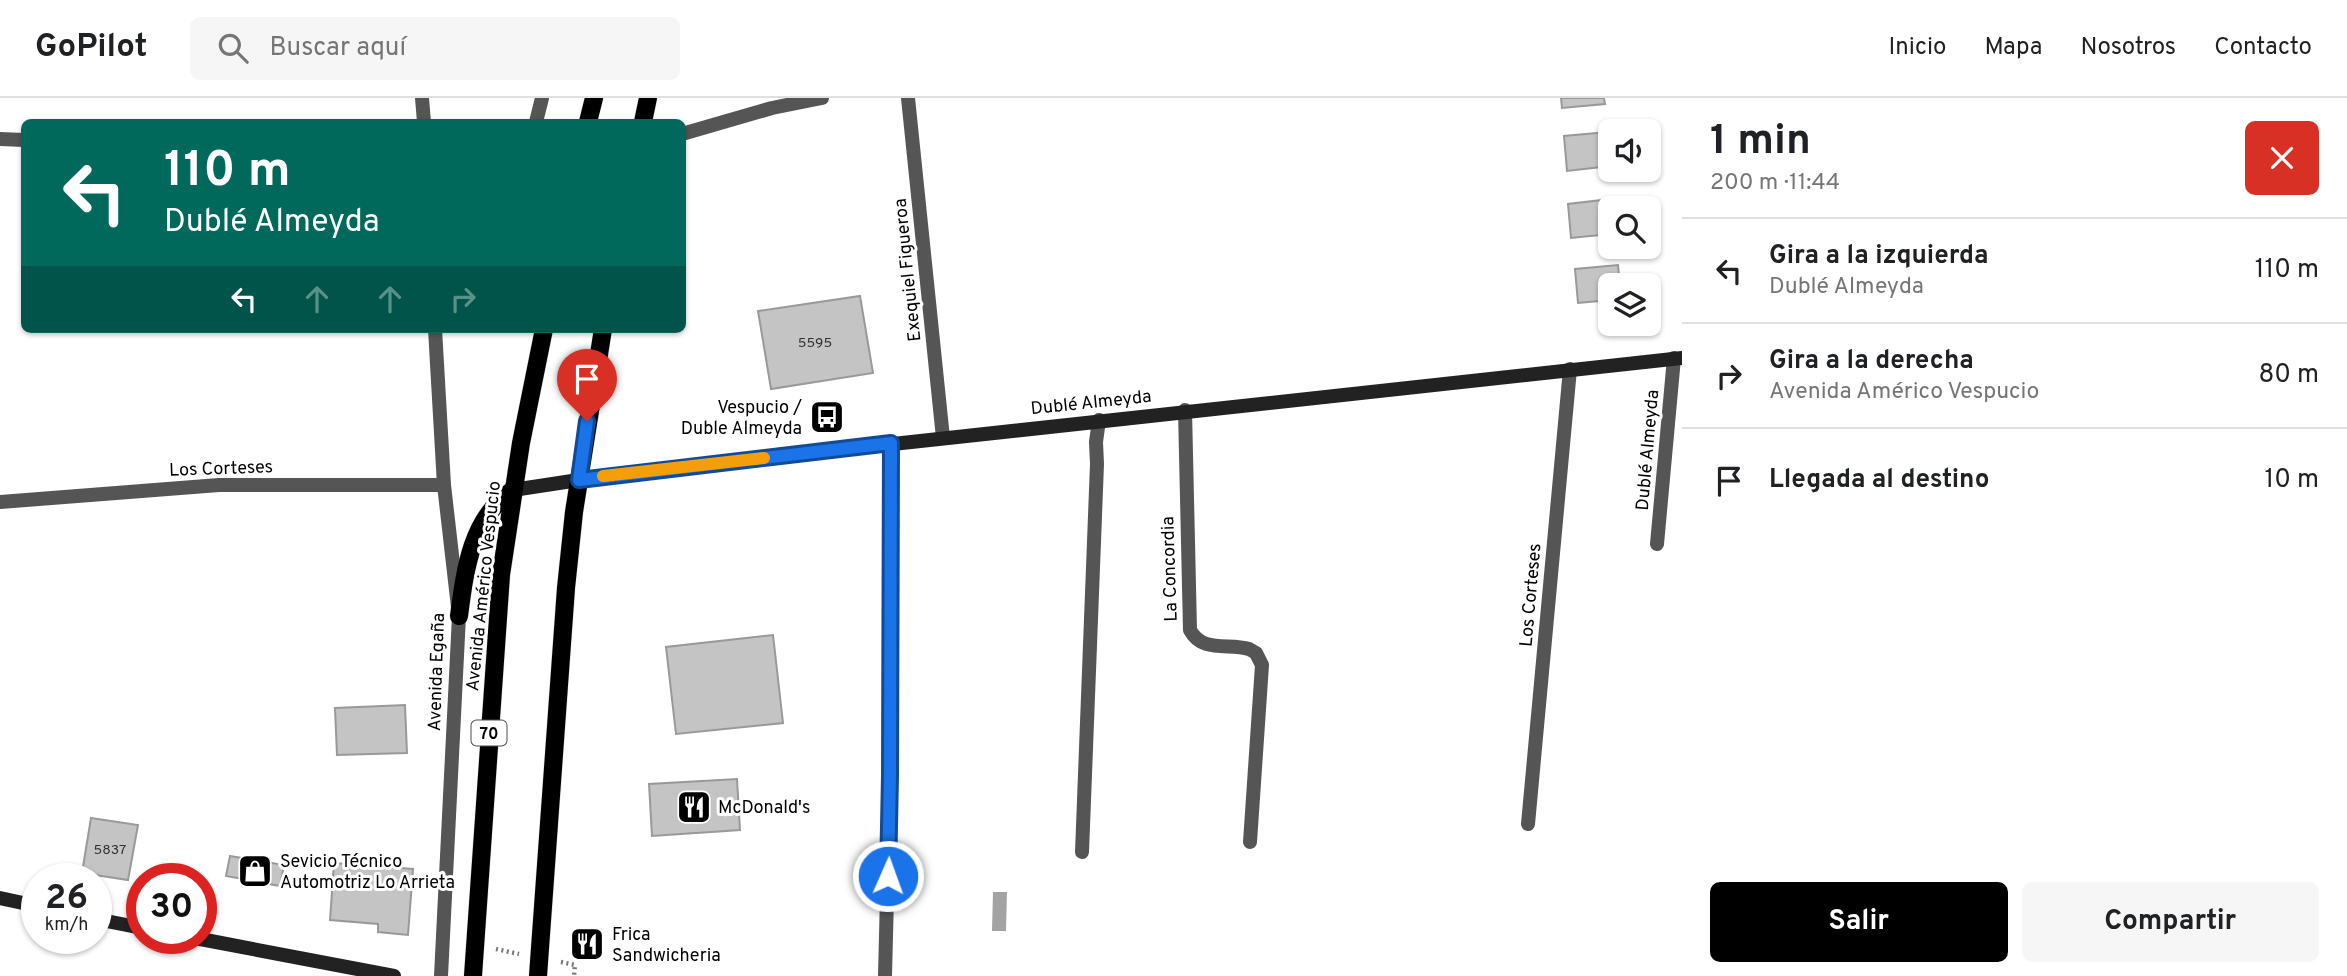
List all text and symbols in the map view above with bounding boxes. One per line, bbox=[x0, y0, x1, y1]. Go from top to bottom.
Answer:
search box bbox=[190, 17, 680, 80]
text: GoPilot bbox=[35, 27, 148, 69]
icon: search bbox=[214, 29, 252, 67]
text: Buscar aquí bbox=[270, 32, 406, 65]
text: Inicio bbox=[1889, 33, 1946, 63]
text: Mapa bbox=[1984, 33, 2043, 63]
text: Nosotros bbox=[2081, 33, 2176, 63]
text: Contacto bbox=[2214, 33, 2312, 63]
text: 1 min bbox=[1710, 116, 1811, 169]
map controls bbox=[1598, 119, 1661, 336]
button: sound bbox=[1598, 119, 1661, 182]
button: close bbox=[2245, 121, 2319, 195]
text: 110 m bbox=[164, 142, 291, 204]
icon: left bbox=[49, 147, 140, 238]
text: 200 m · 11:44 bbox=[1710, 169, 1840, 198]
button: search bbox=[1598, 196, 1661, 259]
street label: Exequiel Figueroa bbox=[890, 197, 927, 343]
text: Dublé Almeyda bbox=[164, 203, 380, 243]
text: Gira a la izquierda bbox=[1769, 240, 1988, 273]
icon: left bbox=[1710, 252, 1748, 290]
text: 110 m bbox=[2255, 254, 2319, 287]
button: layers bbox=[1598, 273, 1661, 336]
text: Dublé Almeyda bbox=[1769, 273, 1924, 302]
icon: left bbox=[225, 280, 263, 318]
icon: ahead bbox=[298, 280, 336, 318]
icon: ahead bbox=[371, 280, 409, 318]
icon: right bbox=[444, 280, 482, 318]
house number: 5595 bbox=[798, 335, 832, 352]
text: Gira a la derecha bbox=[1769, 345, 1974, 378]
pin bbox=[557, 349, 617, 421]
icon: right bbox=[1710, 357, 1748, 395]
text: 80 m bbox=[2259, 359, 2319, 392]
icon: arrive bbox=[568, 360, 606, 398]
text: Avenida Américo Vespucio bbox=[1769, 378, 2039, 407]
street label: Dublé Almeyda bbox=[1030, 386, 1153, 421]
street label: Dublé Almeyda bbox=[1632, 389, 1665, 512]
place label: Vespucio / Duble Almeyda bbox=[681, 397, 802, 441]
bus stop icon: Vespucio / Duble Almeyda bbox=[808, 398, 846, 436]
street label: Los Corteses bbox=[169, 456, 273, 483]
icon: arrive bbox=[1710, 462, 1748, 500]
text: Llegada al destino bbox=[1769, 464, 1989, 497]
text: 10 m bbox=[2264, 464, 2319, 497]
street label: Avenida Américo Vespucio bbox=[462, 480, 507, 693]
street label: La Concordia bbox=[1157, 516, 1184, 622]
street label: Los Corteses bbox=[1516, 542, 1547, 648]
street label: Avenida Egaña bbox=[424, 612, 451, 732]
road number: 70 bbox=[472, 720, 506, 746]
restaurant icon: McDonald's bbox=[675, 788, 713, 826]
place label: McDonald's bbox=[718, 797, 810, 820]
position arrow bbox=[851, 839, 925, 913]
house number: 5837 bbox=[94, 842, 126, 859]
place label: Sevicio Técnico Automotriz Lo Arrieta bbox=[280, 851, 455, 895]
shop icon: Sevicio Técnico Automotriz Lo Arrieta bbox=[236, 852, 274, 890]
speed limit sign: 30 bbox=[126, 863, 217, 954]
text: 26 bbox=[45, 877, 88, 921]
button: Salir bbox=[1710, 882, 2008, 962]
button: Compartir bbox=[2022, 882, 2319, 962]
text: km/h bbox=[45, 914, 88, 937]
place label: Frica Sandwicheria bbox=[612, 924, 721, 968]
restaurant icon: Frica Sandwicheria bbox=[568, 925, 606, 963]

